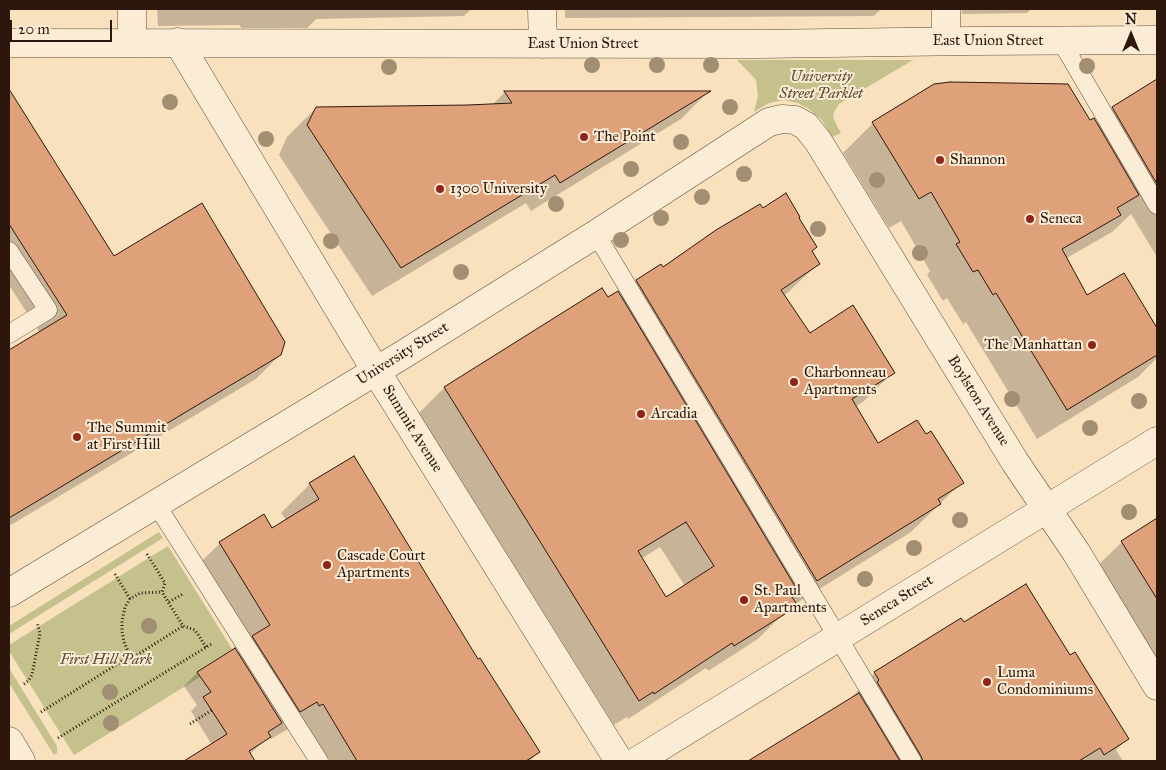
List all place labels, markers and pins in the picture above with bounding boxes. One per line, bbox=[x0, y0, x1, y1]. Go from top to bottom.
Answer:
place label: The Point bbox=[594, 128, 655, 146]
marker: The Point bbox=[578, 131, 590, 143]
place label: Shannon bbox=[950, 151, 1005, 169]
marker: Shannon bbox=[934, 154, 946, 166]
place label: 1300 University bbox=[450, 180, 547, 198]
marker: 1300 University bbox=[434, 183, 446, 195]
place label: Seneca bbox=[1040, 210, 1082, 228]
marker: Seneca bbox=[1024, 213, 1036, 225]
place label: The Manhattan bbox=[984, 336, 1082, 354]
marker: The Manhattan bbox=[1086, 339, 1098, 351]
place label: Charbonneau Apartments bbox=[804, 364, 886, 399]
marker: Charbonneau Apartments bbox=[788, 376, 800, 388]
place label: Arcadia bbox=[651, 405, 697, 423]
marker: Arcadia bbox=[635, 408, 647, 420]
place label: The Summit at First Hill bbox=[87, 419, 166, 454]
marker: The Summit at First Hill bbox=[71, 431, 83, 443]
place label: Cascade Court Apartments bbox=[337, 547, 426, 582]
marker: Cascade Court Apartments bbox=[321, 559, 333, 571]
place label: St. Paul Apartments bbox=[754, 582, 827, 617]
marker: St. Paul Apartments bbox=[738, 594, 750, 606]
place label: Luma Condominiums bbox=[997, 664, 1093, 699]
marker: Luma Condominiums bbox=[981, 676, 993, 688]

